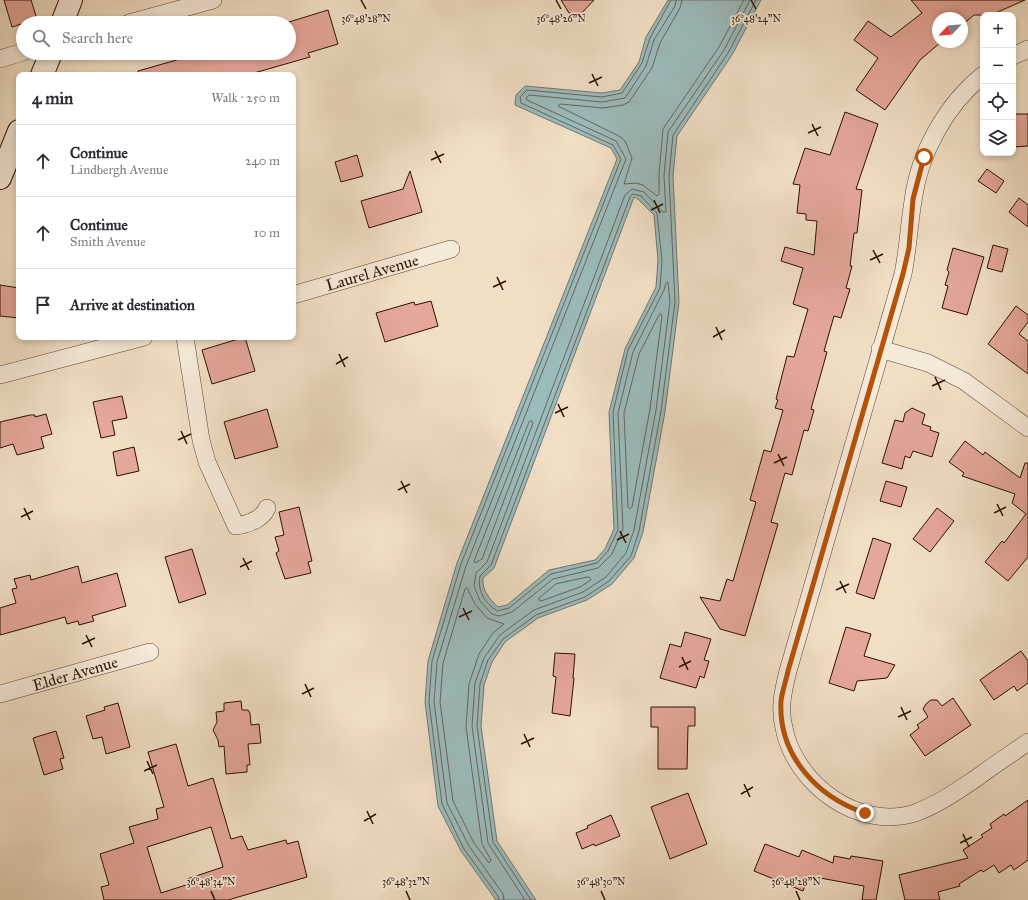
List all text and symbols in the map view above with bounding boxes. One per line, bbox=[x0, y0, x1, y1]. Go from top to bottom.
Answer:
north arrow bbox=[932, 12, 968, 48]
map controls bbox=[980, 12, 1016, 156]
button: + bbox=[980, 12, 1016, 48]
text: 36°48'28"N bbox=[341, 13, 391, 25]
text: 36°48'26"N bbox=[536, 13, 586, 25]
text: 36°48'24"N bbox=[731, 13, 781, 25]
search box bbox=[16, 16, 296, 60]
icon: search bbox=[30, 27, 52, 49]
text: Search here bbox=[62, 29, 133, 47]
button: − bbox=[980, 48, 1016, 84]
button: locate bbox=[980, 84, 1016, 120]
text: 4 min bbox=[32, 88, 73, 109]
text: Walk · 250 m bbox=[211, 90, 280, 106]
button: layers bbox=[980, 120, 1016, 156]
text: Continue bbox=[70, 144, 128, 162]
route start bbox=[915, 148, 933, 166]
icon: ahead bbox=[32, 150, 54, 172]
text: 240 m bbox=[245, 153, 280, 169]
text: Lindbergh Avenue bbox=[70, 162, 168, 178]
text: Continue bbox=[70, 216, 128, 234]
icon: ahead bbox=[32, 222, 54, 244]
text: 10 m bbox=[254, 225, 280, 241]
text: Smith Avenue bbox=[70, 234, 146, 250]
street label: Laurel Avenue bbox=[324, 250, 421, 295]
icon: arrive bbox=[32, 294, 54, 316]
text: Arrive at destination bbox=[70, 296, 195, 314]
street label: Elder Avenue bbox=[30, 652, 120, 695]
route end bbox=[856, 804, 874, 822]
text: 36°48'34"N bbox=[187, 876, 236, 888]
text: 36°48'32"N bbox=[382, 876, 431, 888]
text: 36°48'30"N bbox=[576, 876, 626, 888]
text: 36°48'28"N bbox=[771, 876, 821, 888]

